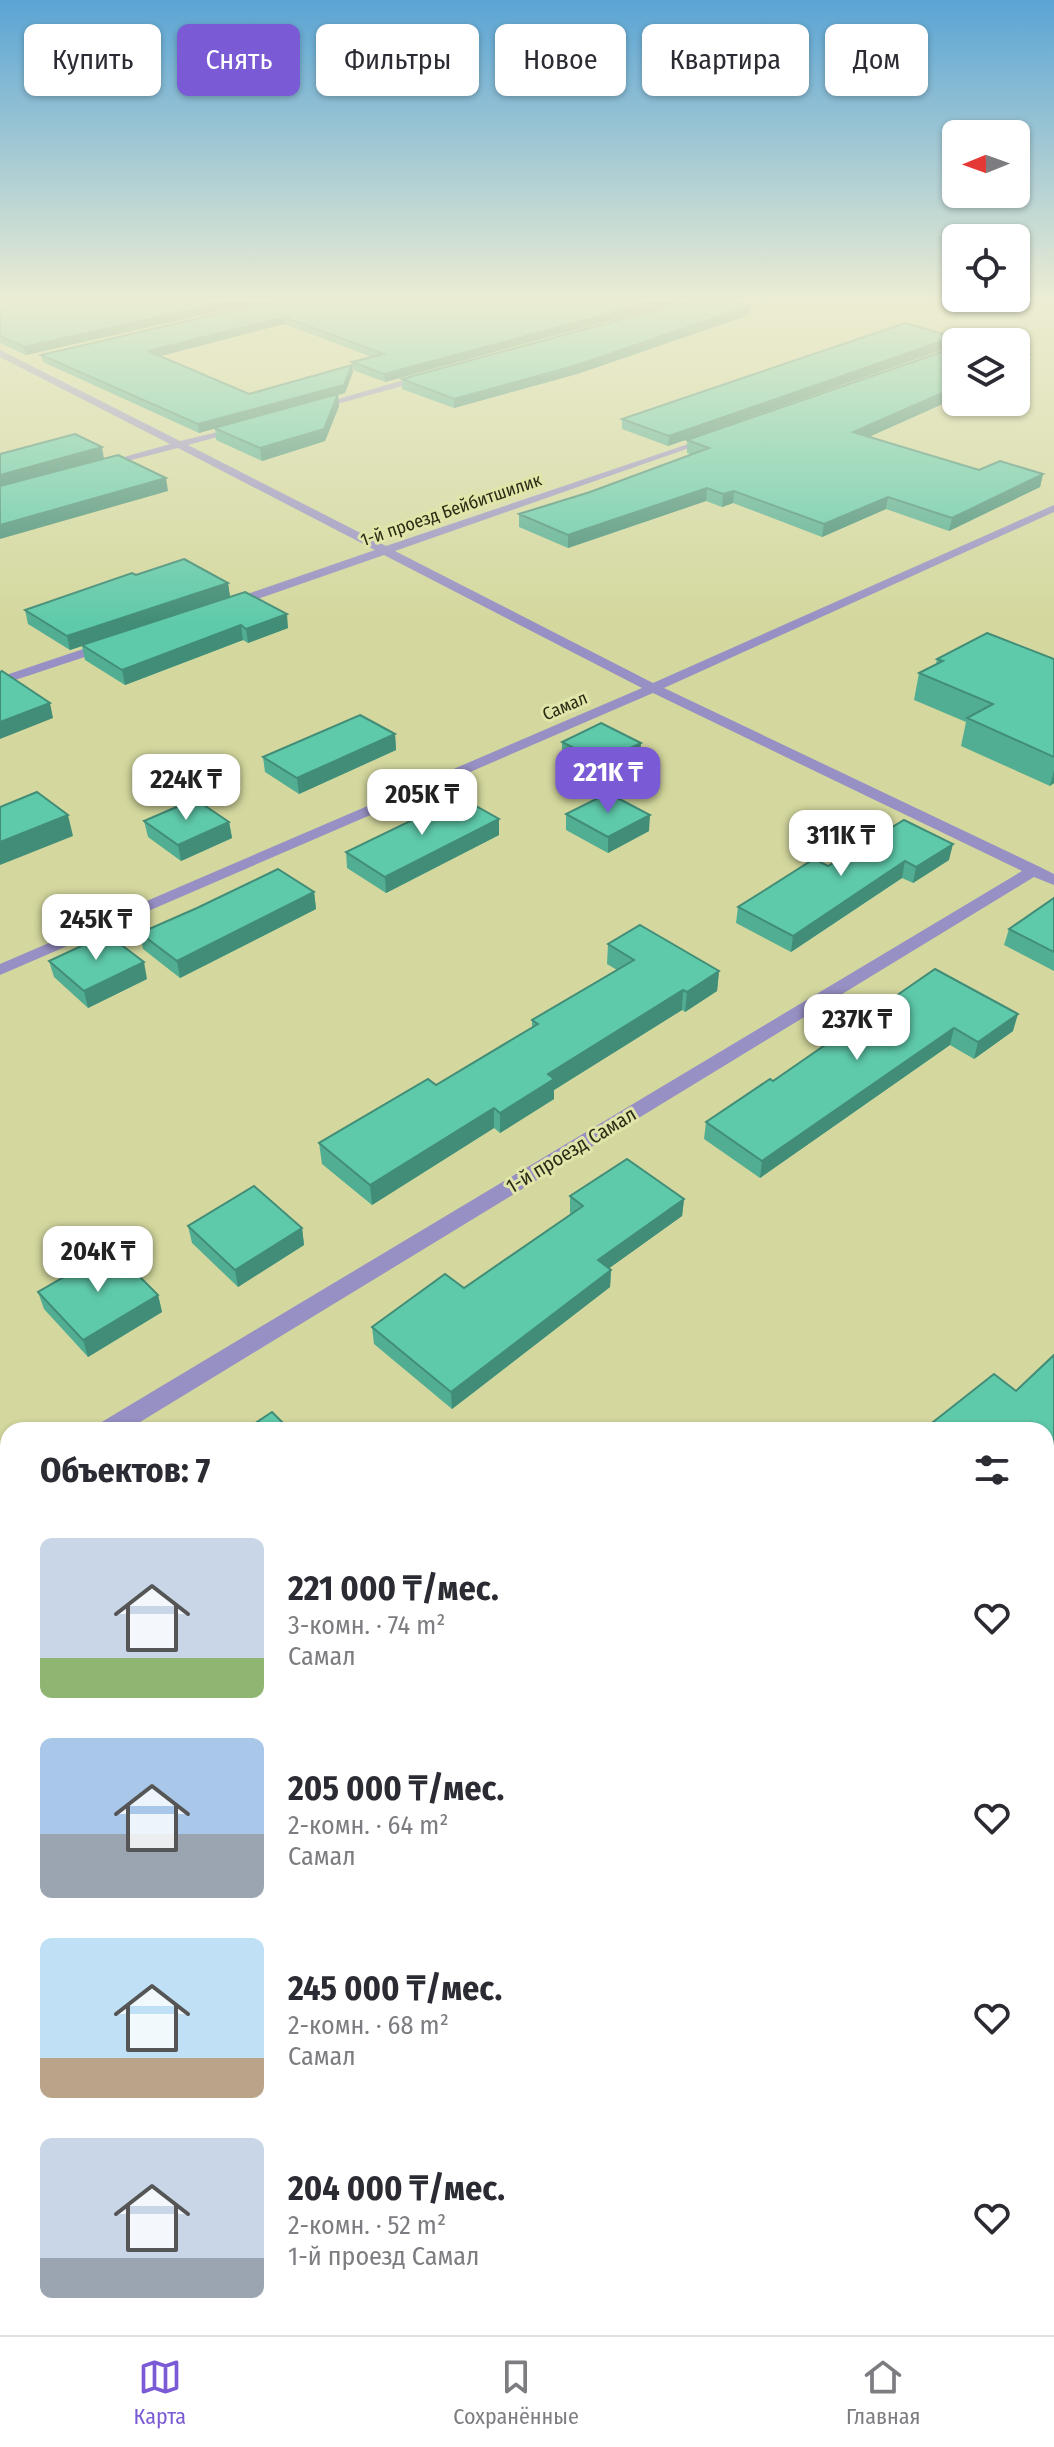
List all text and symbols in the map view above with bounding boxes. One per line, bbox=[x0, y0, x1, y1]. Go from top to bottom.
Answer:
chip: Купить bbox=[24, 24, 161, 96]
chip: Снять bbox=[177, 24, 300, 96]
chip: Фильтры bbox=[316, 24, 479, 96]
chip: Новое bbox=[495, 24, 626, 96]
chip: Квартира bbox=[642, 24, 809, 96]
chip: Дом bbox=[825, 24, 928, 96]
north arrow bbox=[942, 120, 1030, 208]
map controls bbox=[942, 120, 1030, 416]
button: locate bbox=[942, 224, 1030, 312]
button: layers bbox=[942, 328, 1030, 416]
street label: 1-й проезд Бейбитшилик bbox=[358, 468, 545, 551]
street label: Самал bbox=[539, 687, 591, 725]
pin: 221K ₸ bbox=[543, 747, 673, 815]
pin: 224K ₸ bbox=[121, 754, 251, 822]
text: 221K ₸ bbox=[573, 757, 643, 788]
text: 224K ₸ bbox=[150, 764, 222, 795]
pin: 205K ₸ bbox=[357, 769, 487, 837]
text: 205K ₸ bbox=[385, 779, 459, 810]
pin: 311K ₸ bbox=[776, 810, 906, 878]
text: 311K ₸ bbox=[807, 820, 875, 851]
pin: 245K ₸ bbox=[31, 894, 161, 962]
text: 245K ₸ bbox=[60, 904, 132, 935]
pin: 237K ₸ bbox=[792, 994, 922, 1062]
text: 237K ₸ bbox=[822, 1004, 892, 1035]
street label: 1-й проезд Самал bbox=[502, 1102, 640, 1198]
pin: 204K ₸ bbox=[33, 1226, 163, 1294]
text: 204K ₸ bbox=[61, 1236, 135, 1267]
icon: filters bbox=[970, 1448, 1014, 1492]
text: Объектов: 7 bbox=[40, 1450, 210, 1491]
text: 221 000 ₸/мес. bbox=[288, 1568, 499, 1609]
icon: home bbox=[104, 1570, 200, 1666]
icon: heart bbox=[970, 1596, 1014, 1640]
text: 3-комн. · 74 m² bbox=[288, 1610, 446, 1641]
text: Самал bbox=[288, 1641, 356, 1672]
text: 205 000 ₸/мес. bbox=[288, 1768, 504, 1809]
icon: home bbox=[104, 1770, 200, 1866]
icon: heart bbox=[970, 1796, 1014, 1840]
text: 2-комн. · 64 m² bbox=[288, 1810, 448, 1841]
text: Самал bbox=[288, 1841, 356, 1872]
text: 245 000 ₸/мес. bbox=[288, 1968, 502, 2009]
icon: home bbox=[104, 1970, 200, 2066]
icon: heart bbox=[970, 1996, 1014, 2040]
text: 2-комн. · 68 m² bbox=[288, 2010, 449, 2041]
text: Самал bbox=[288, 2041, 356, 2072]
text: 204 000 ₸/мес. bbox=[288, 2168, 505, 2209]
icon: home bbox=[104, 2170, 200, 2266]
icon: heart bbox=[970, 2196, 1014, 2240]
text: 2-комн. · 52 m² bbox=[288, 2210, 446, 2241]
text: 1-й проезд Самал bbox=[288, 2241, 479, 2272]
tab: Карта bbox=[134, 2355, 186, 2430]
tab: Сохранённые bbox=[453, 2355, 579, 2430]
tab: Главная bbox=[846, 2355, 920, 2430]

